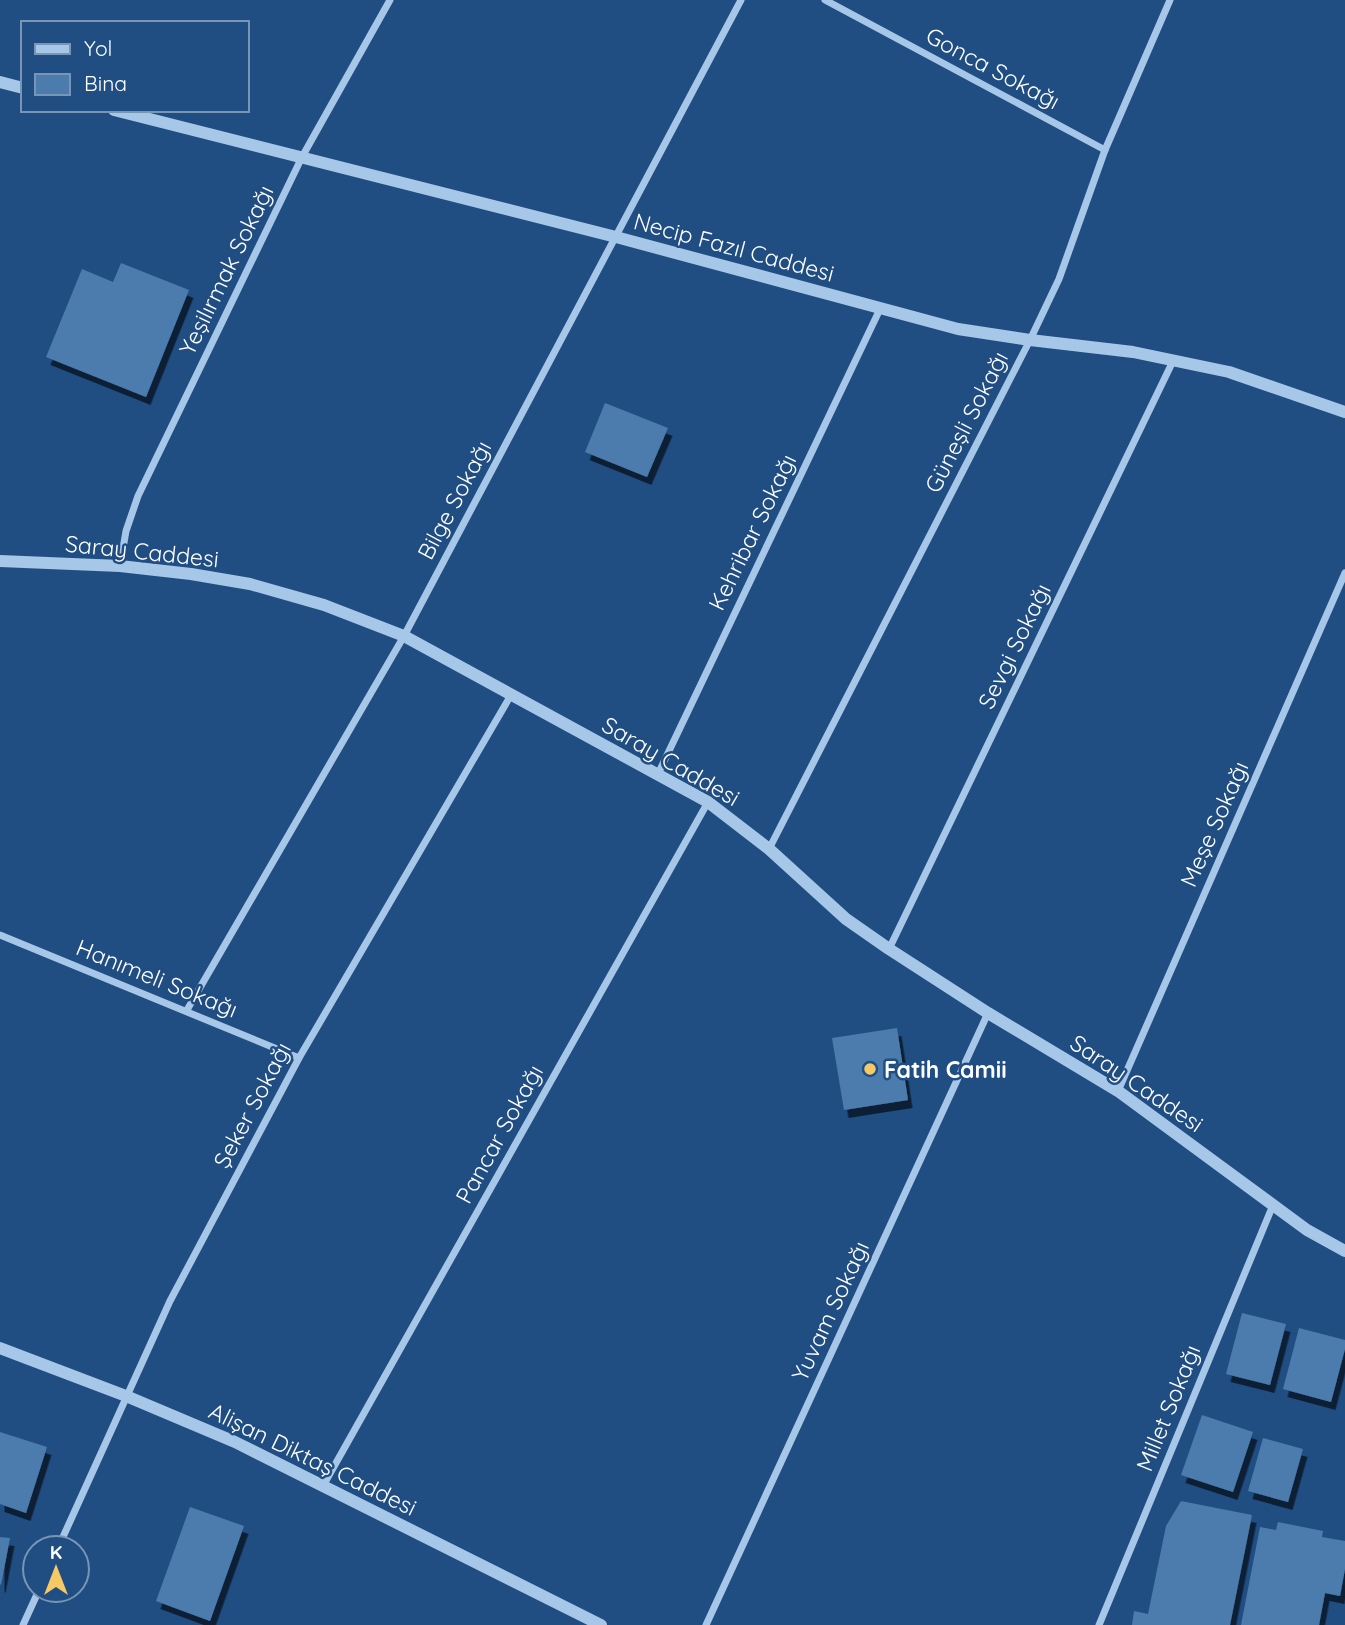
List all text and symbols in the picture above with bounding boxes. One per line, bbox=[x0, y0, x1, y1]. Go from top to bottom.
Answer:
legend bbox=[21, 21, 248, 112]
street label: Gonca Sokağı bbox=[921, 21, 1065, 115]
text: Yol bbox=[84, 35, 112, 61]
text: Bina bbox=[84, 70, 127, 96]
street label: Yeşilırmak Sokağı bbox=[172, 180, 280, 360]
street label: Necip Fazıl Caddesi bbox=[631, 206, 837, 288]
street label: Güneşli Sokağı bbox=[918, 346, 1014, 498]
street label: Bilge Sokağı bbox=[411, 436, 497, 564]
street label: Kehribar Sokağı bbox=[702, 449, 802, 615]
street label: Saray Caddesi bbox=[64, 529, 220, 573]
street label: Sevgi Sokağı bbox=[971, 579, 1057, 713]
street label: Saray Caddesi bbox=[597, 710, 745, 812]
street label: Meşe Sokağı bbox=[1173, 757, 1255, 891]
street label: Hanımeli Sokağı bbox=[72, 932, 242, 1024]
street label: Saray Caddesi bbox=[1065, 1028, 1209, 1138]
street label: Şeker Sokağı bbox=[207, 1037, 297, 1173]
place label: Fatih Camii bbox=[884, 1055, 1007, 1084]
street label: Pancar Sokağı bbox=[449, 1060, 549, 1208]
marker: Fatih Camii bbox=[862, 1061, 878, 1077]
street label: Yuvam Sokağı bbox=[785, 1236, 875, 1386]
street label: Millet Sokağı bbox=[1130, 1341, 1206, 1475]
street label: Alişan Diktaş Caddesi bbox=[204, 1396, 422, 1522]
north arrow bbox=[21, 1534, 91, 1604]
text: K bbox=[50, 1540, 62, 1564]

